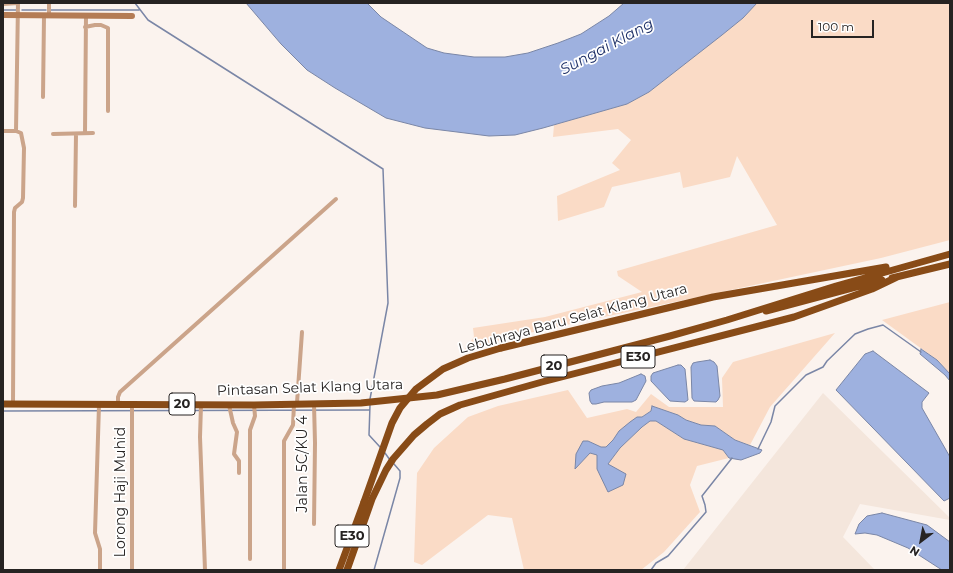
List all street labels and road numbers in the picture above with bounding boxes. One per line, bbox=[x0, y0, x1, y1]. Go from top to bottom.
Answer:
street label: Lebuhraya Baru Selat Klang Utara bbox=[457, 280, 689, 358]
road number: E30 bbox=[621, 346, 655, 368]
road number: 20 bbox=[541, 355, 567, 377]
street label: Pintasan Selat Klang Utara bbox=[217, 376, 403, 400]
road number: 20 bbox=[169, 393, 195, 415]
street label: Jalan 5C/KU 4 bbox=[295, 416, 311, 512]
street label: Lorong Haji Muhid bbox=[113, 427, 129, 557]
road number: E30 bbox=[335, 525, 369, 547]

